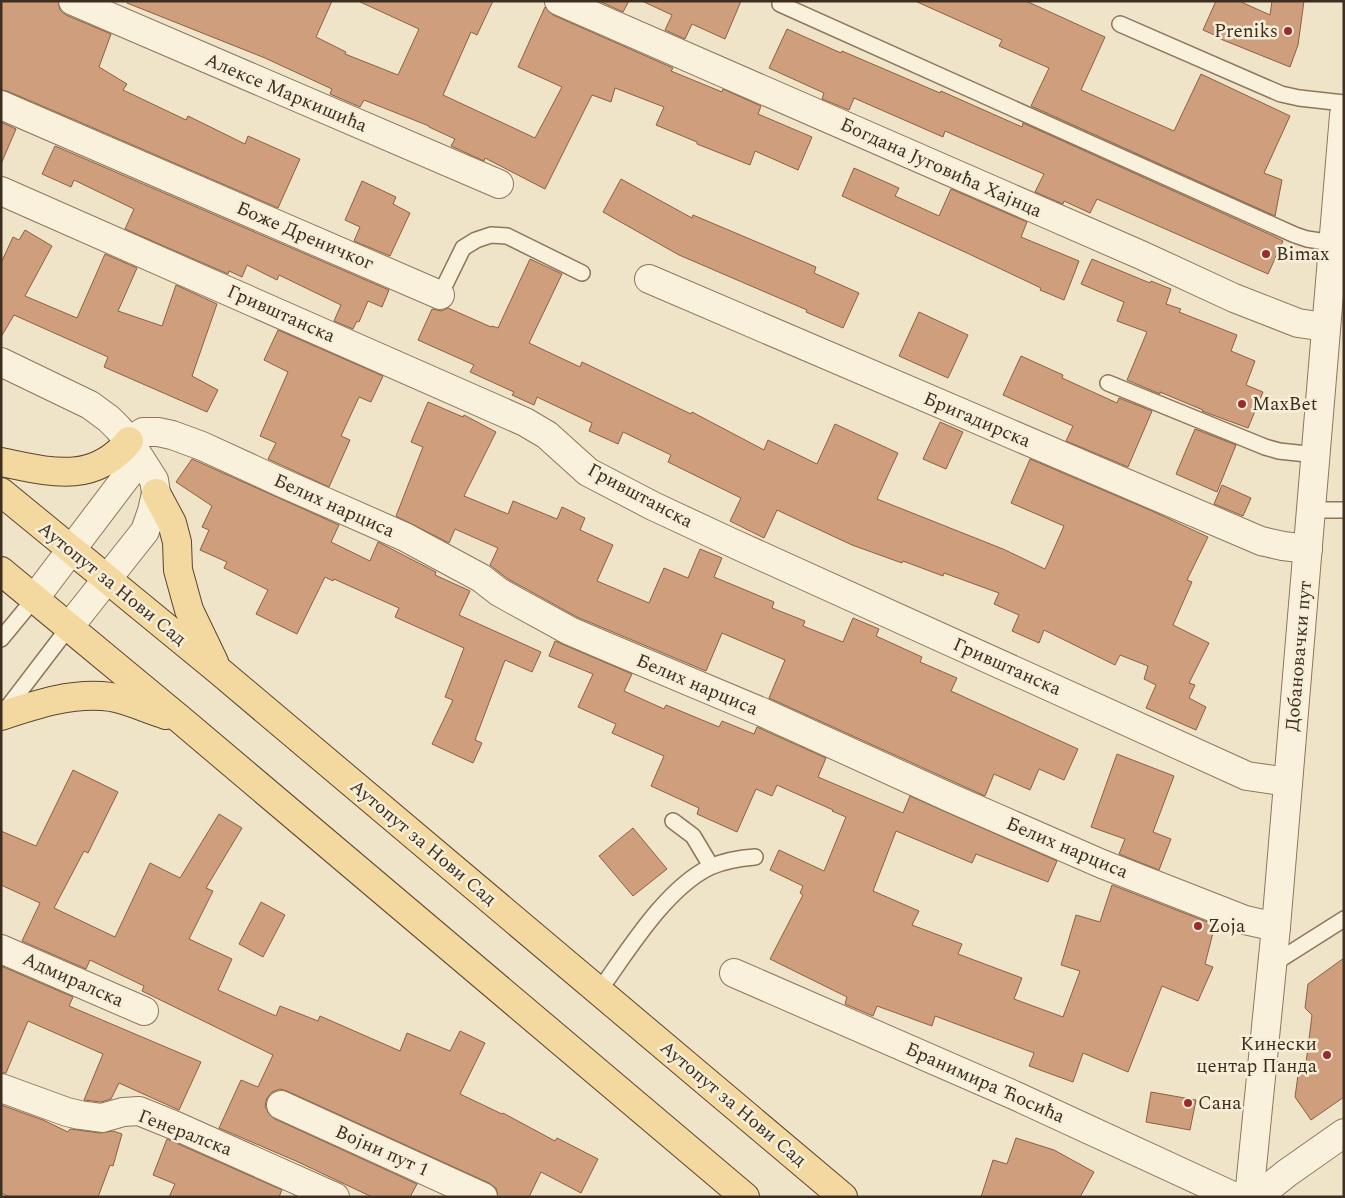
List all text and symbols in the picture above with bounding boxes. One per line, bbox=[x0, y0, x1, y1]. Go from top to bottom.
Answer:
place label: Preniks bbox=[1214, 17, 1278, 46]
marker: Preniks bbox=[1282, 25, 1294, 37]
street label: Алексе Маркишића bbox=[200, 46, 372, 141]
street label: Богдана Југовића Хајнца bbox=[835, 110, 1047, 226]
street label: Боже Дреничког bbox=[232, 194, 379, 278]
place label: Bimax bbox=[1276, 240, 1329, 269]
marker: Bimax bbox=[1260, 248, 1272, 260]
street label: Гривштанска bbox=[222, 277, 341, 351]
street label: Бригадирска bbox=[919, 384, 1036, 456]
place label: MaxBet bbox=[1252, 390, 1318, 419]
marker: MaxBet bbox=[1236, 398, 1248, 410]
street label: Гривштанска bbox=[582, 456, 699, 536]
street label: Белих нарциса bbox=[269, 466, 400, 546]
street label: Аутопут за Нови Сад bbox=[31, 515, 193, 653]
street label: Добановачки пут bbox=[1278, 579, 1320, 733]
street label: Гривштанска bbox=[948, 630, 1067, 704]
street label: Белих нарциса bbox=[632, 646, 763, 724]
street label: Аутопут за Нови Сад bbox=[343, 773, 503, 913]
street label: Белих нарциса bbox=[1002, 809, 1133, 887]
place label: Zoja bbox=[1208, 912, 1246, 941]
marker: Zoja bbox=[1192, 920, 1204, 932]
street label: Адмиралска bbox=[18, 945, 129, 1016]
place label: Кинески центар Панда bbox=[1196, 1030, 1318, 1081]
street label: Аутопут за Нови Сад bbox=[653, 1034, 813, 1174]
street label: Бранимира Ћосића bbox=[901, 1035, 1070, 1132]
marker: Кинески центар Панда bbox=[1321, 1049, 1333, 1061]
place label: Сана bbox=[1198, 1089, 1242, 1118]
marker: Сана bbox=[1182, 1097, 1194, 1109]
street label: Генералска bbox=[134, 1102, 237, 1165]
street label: Војни пут 1 bbox=[330, 1117, 434, 1185]

